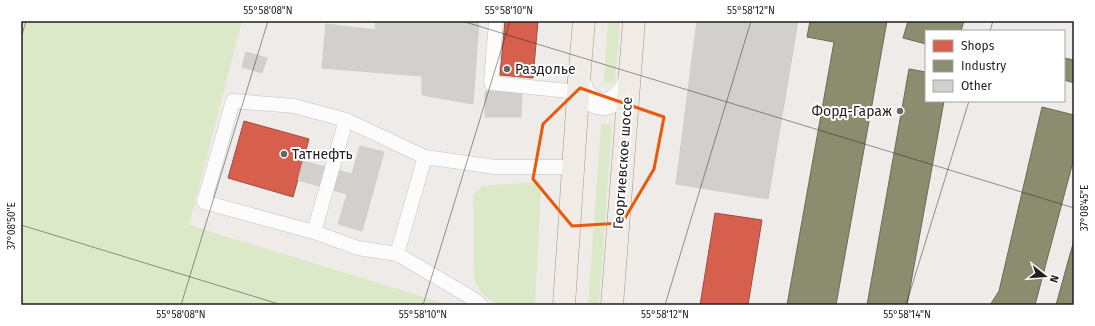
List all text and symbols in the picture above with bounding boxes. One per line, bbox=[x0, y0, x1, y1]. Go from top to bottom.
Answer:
text: 55°58'08"N bbox=[243, 5, 293, 17]
text: 55°58'10"N bbox=[485, 5, 533, 17]
text: 55°58'12"N bbox=[727, 5, 775, 17]
legend bbox=[925, 30, 1065, 102]
text: Shops bbox=[961, 39, 995, 53]
text: Industry bbox=[961, 59, 1006, 73]
place label: Раздолье bbox=[515, 61, 576, 78]
marker: Раздолье bbox=[502, 64, 512, 74]
text: Other bbox=[961, 79, 992, 93]
street label: Георгиевское шоссе bbox=[610, 96, 636, 230]
place label: Форд-Гараж bbox=[812, 103, 892, 120]
marker: Форд-Гараж bbox=[895, 106, 905, 116]
place label: Татнефть bbox=[292, 146, 353, 163]
marker: Татнефть bbox=[279, 149, 289, 159]
text: 37°08'45"E bbox=[1079, 185, 1091, 231]
text: 37°08'50"E bbox=[6, 202, 18, 250]
north arrow bbox=[1025, 256, 1065, 296]
text: N bbox=[1047, 273, 1061, 284]
text: 55°58'08"N bbox=[156, 309, 206, 321]
text: 55°58'10"N bbox=[399, 309, 447, 321]
text: 55°58'12"N bbox=[641, 309, 689, 321]
text: 55°58'14"N bbox=[883, 309, 931, 321]

